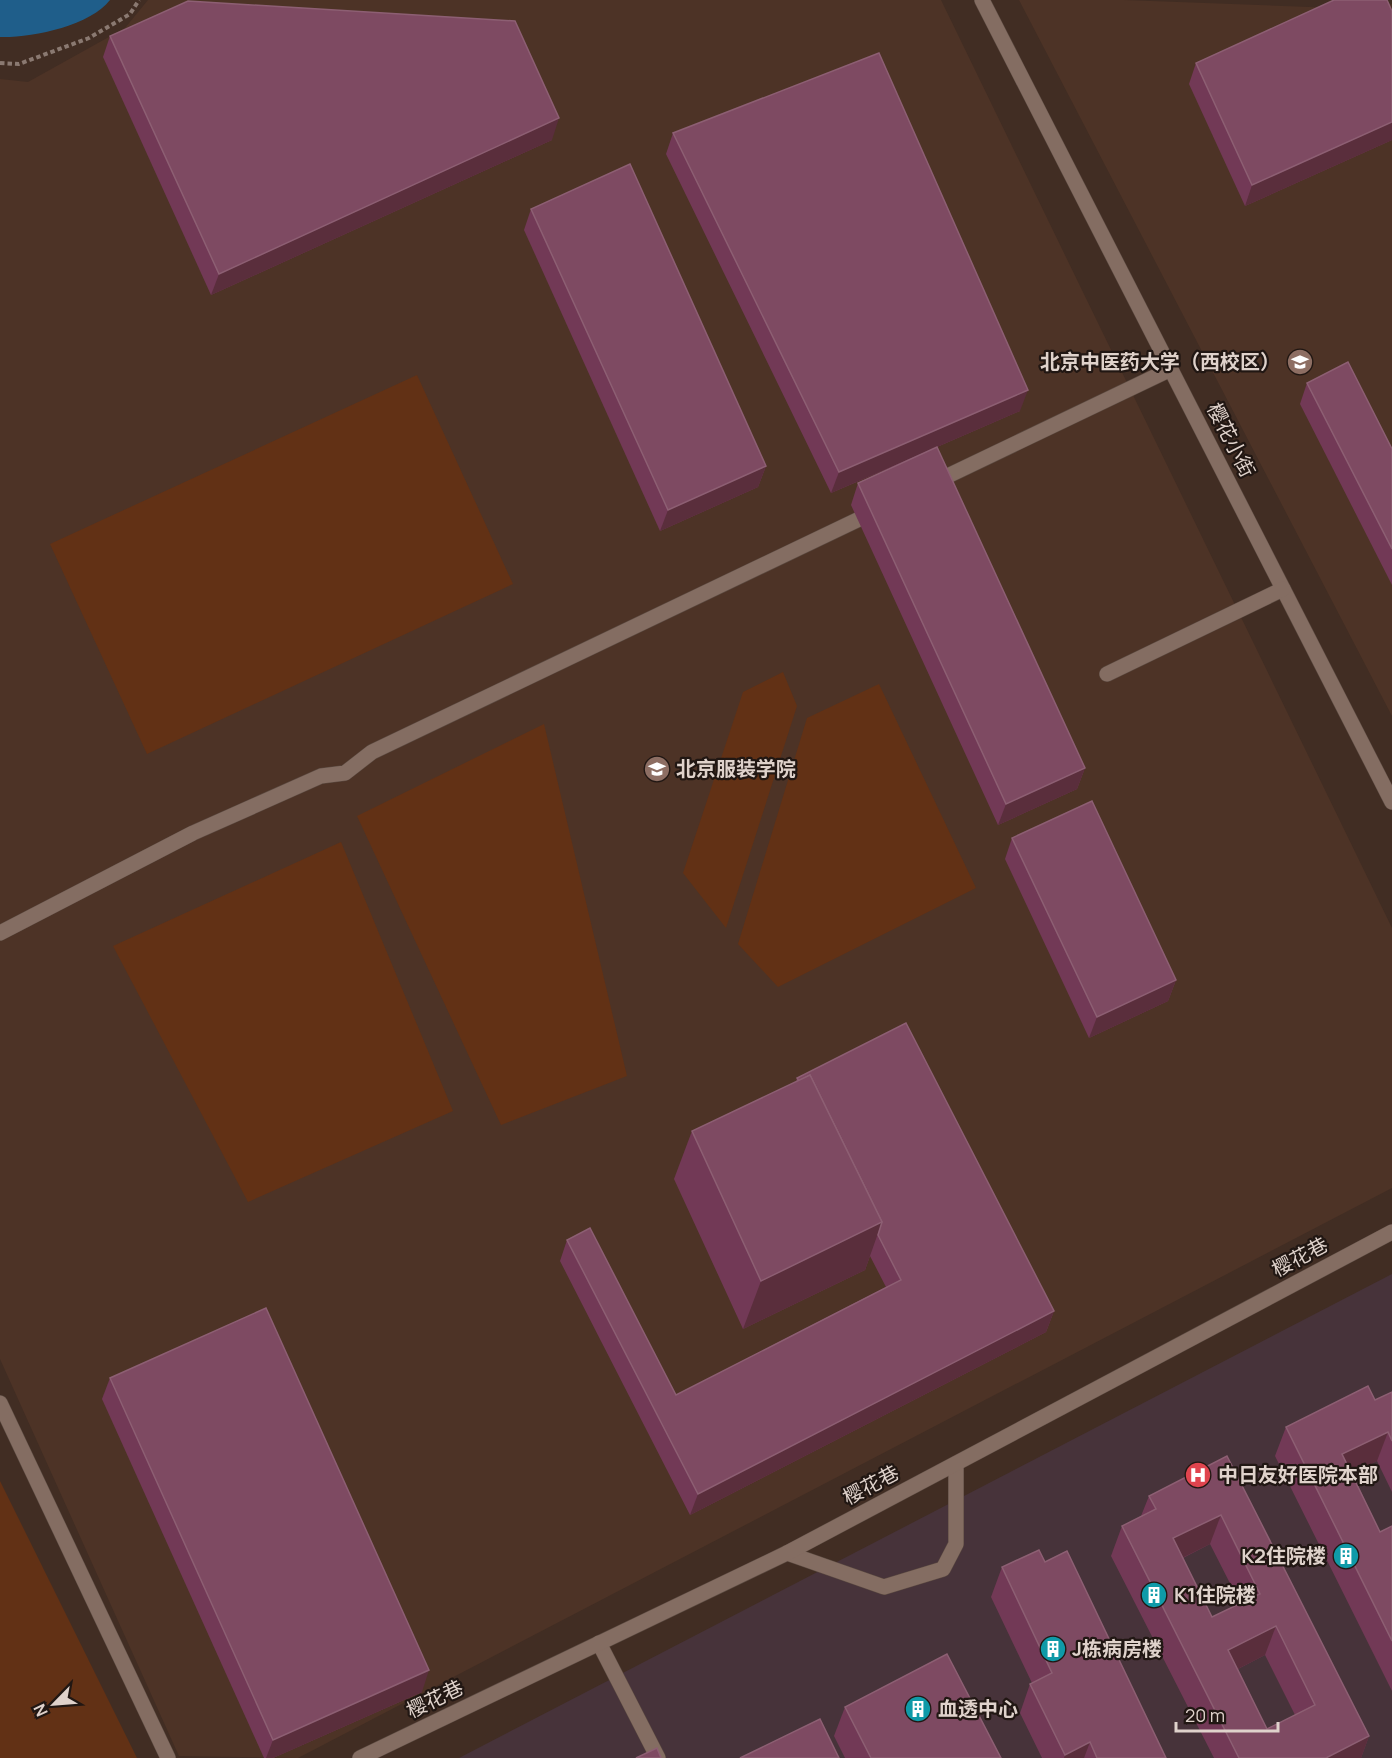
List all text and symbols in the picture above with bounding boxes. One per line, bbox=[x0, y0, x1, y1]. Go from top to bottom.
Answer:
school or university icon: 北京中医药大学（西校区） bbox=[1285, 347, 1315, 377]
place label: 北京中医药大学（西校区） bbox=[1040, 348, 1280, 375]
street label: 樱花小街 bbox=[1201, 398, 1262, 482]
school or university icon: 北京服装学院 bbox=[642, 754, 672, 784]
place label: 北京服装学院 bbox=[676, 755, 796, 782]
street label: 樱花巷 bbox=[1267, 1231, 1333, 1283]
street label: 樱花巷 bbox=[838, 1459, 904, 1511]
hospital icon: 中日友好医院本部 bbox=[1183, 1460, 1213, 1490]
place label: 中日友好医院本部 bbox=[1218, 1461, 1378, 1488]
building icon: K2住院楼 bbox=[1331, 1541, 1361, 1571]
place label: K2住院楼 bbox=[1241, 1542, 1326, 1569]
building icon: K1住院楼 bbox=[1139, 1580, 1169, 1610]
place label: K1住院楼 bbox=[1174, 1581, 1256, 1608]
building icon: J栋病房楼 bbox=[1038, 1634, 1068, 1664]
place label: J栋病房楼 bbox=[1072, 1635, 1162, 1662]
street label: 樱花巷 bbox=[402, 1673, 468, 1724]
north arrow bbox=[24, 1674, 84, 1734]
building icon: 血透中心 bbox=[903, 1694, 933, 1724]
place label: 血透中心 bbox=[938, 1695, 1018, 1722]
scale bar bbox=[1176, 1695, 1278, 1733]
text: N bbox=[28, 1700, 53, 1720]
text: 20 m bbox=[1185, 1703, 1225, 1727]

